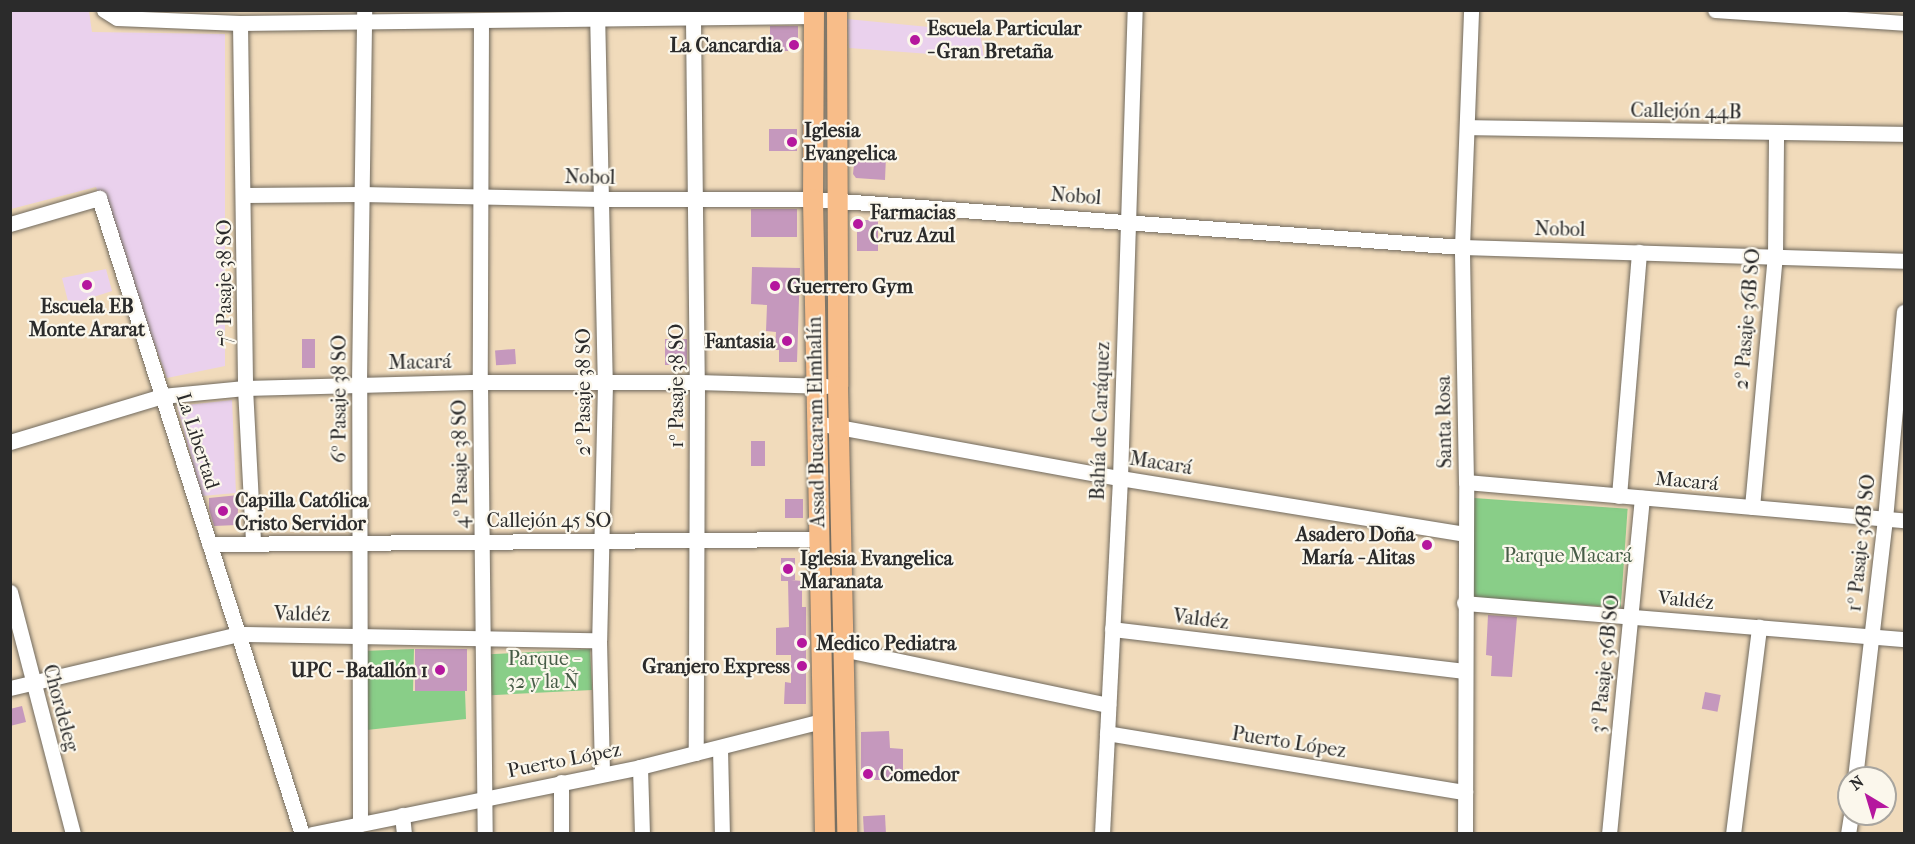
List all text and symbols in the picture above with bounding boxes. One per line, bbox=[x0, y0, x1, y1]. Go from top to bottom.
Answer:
place label: Escuela Particular - Gran Bretaña bbox=[927, 16, 1082, 63]
place label: La Cancardia bbox=[670, 33, 782, 57]
marker: Escuela Particular - Gran Bretaña bbox=[908, 33, 922, 47]
marker: La Cancardia bbox=[787, 38, 801, 52]
street label: Callejón 44B bbox=[1630, 98, 1742, 124]
place label: Iglesia Evangelica bbox=[804, 118, 896, 165]
marker: Iglesia Evangelica bbox=[785, 135, 799, 149]
street label: Nobol bbox=[564, 165, 616, 189]
street label: Nobol bbox=[1050, 182, 1102, 210]
place label: Farmacias Cruz Azul bbox=[870, 201, 956, 248]
marker: Farmacias Cruz Azul bbox=[851, 217, 865, 231]
street label: Nobol bbox=[1534, 217, 1586, 241]
street label: 7º Pasaje 38 SO bbox=[212, 219, 236, 347]
street label: 2º Pasaje 36B SO bbox=[1729, 247, 1765, 391]
place label: Guerrero Gym bbox=[787, 274, 913, 298]
marker: Escuela EB Monte Ararat bbox=[80, 278, 94, 292]
marker: Guerrero Gym bbox=[768, 279, 782, 293]
place label: Escuela EB Monte Ararat bbox=[29, 294, 145, 341]
street label: Assad Bucaram Elmhalín bbox=[802, 316, 830, 528]
street label: 1º Pasaje 38 SO bbox=[664, 324, 688, 448]
street label: 2º Pasaje 38 SO bbox=[571, 328, 595, 456]
place label: Fantasia bbox=[705, 329, 775, 353]
marker: Fantasia bbox=[780, 334, 794, 348]
street label: 6º Pasaje 38 SO bbox=[327, 335, 351, 463]
street label: Bahía de Caráquez bbox=[1085, 341, 1115, 501]
street label: Macará bbox=[388, 349, 452, 375]
street label: Santa Rosa bbox=[1431, 375, 1457, 469]
street label: La Libertad bbox=[171, 390, 225, 492]
street label: 4º Pasaje 38 SO bbox=[447, 399, 473, 529]
street label: Macará bbox=[1128, 446, 1194, 480]
street label: Macará bbox=[1654, 466, 1720, 496]
street label: 1º Pasaje 36B SO bbox=[1842, 473, 1880, 613]
place label: Capilla Católica Cristo Servidor bbox=[235, 488, 368, 535]
marker: Capilla Católica Cristo Servidor bbox=[216, 504, 230, 518]
street label: Callejón 45 SO bbox=[487, 508, 611, 532]
place label: Asadero Doña María - Alitas bbox=[1296, 522, 1415, 569]
marker: Asadero Doña María - Alitas bbox=[1420, 538, 1434, 552]
park label: Parque Macará bbox=[1504, 543, 1632, 567]
place label: Iglesia Evangelica Maranata bbox=[800, 546, 953, 593]
marker: Iglesia Evangelica Maranata bbox=[781, 562, 795, 576]
street label: Valdéz bbox=[1657, 586, 1715, 614]
street label: 3º Pasaje 36B SO bbox=[1586, 593, 1624, 735]
street label: Valdéz bbox=[274, 602, 330, 626]
street label: Valdéz bbox=[1172, 604, 1230, 634]
place label: Medico Pediatra bbox=[816, 631, 956, 655]
marker: Medico Pediatra bbox=[793, 634, 811, 652]
park label: Parque - 32 y la Ñ bbox=[507, 647, 579, 694]
place label: Granjero Express bbox=[642, 654, 790, 678]
place label: UPC - Batallón 1 bbox=[291, 658, 428, 682]
marker: Granjero Express bbox=[795, 659, 809, 673]
street label: Chordeleg bbox=[38, 662, 84, 754]
marker: UPC - Batallón 1 bbox=[433, 663, 447, 677]
street label: Puerto López bbox=[1230, 721, 1348, 763]
street label: Puerto López bbox=[505, 737, 623, 783]
place label: Comedor bbox=[880, 762, 959, 786]
north arrow bbox=[1837, 766, 1897, 826]
marker: Comedor bbox=[861, 767, 875, 781]
text: N bbox=[1846, 772, 1867, 794]

